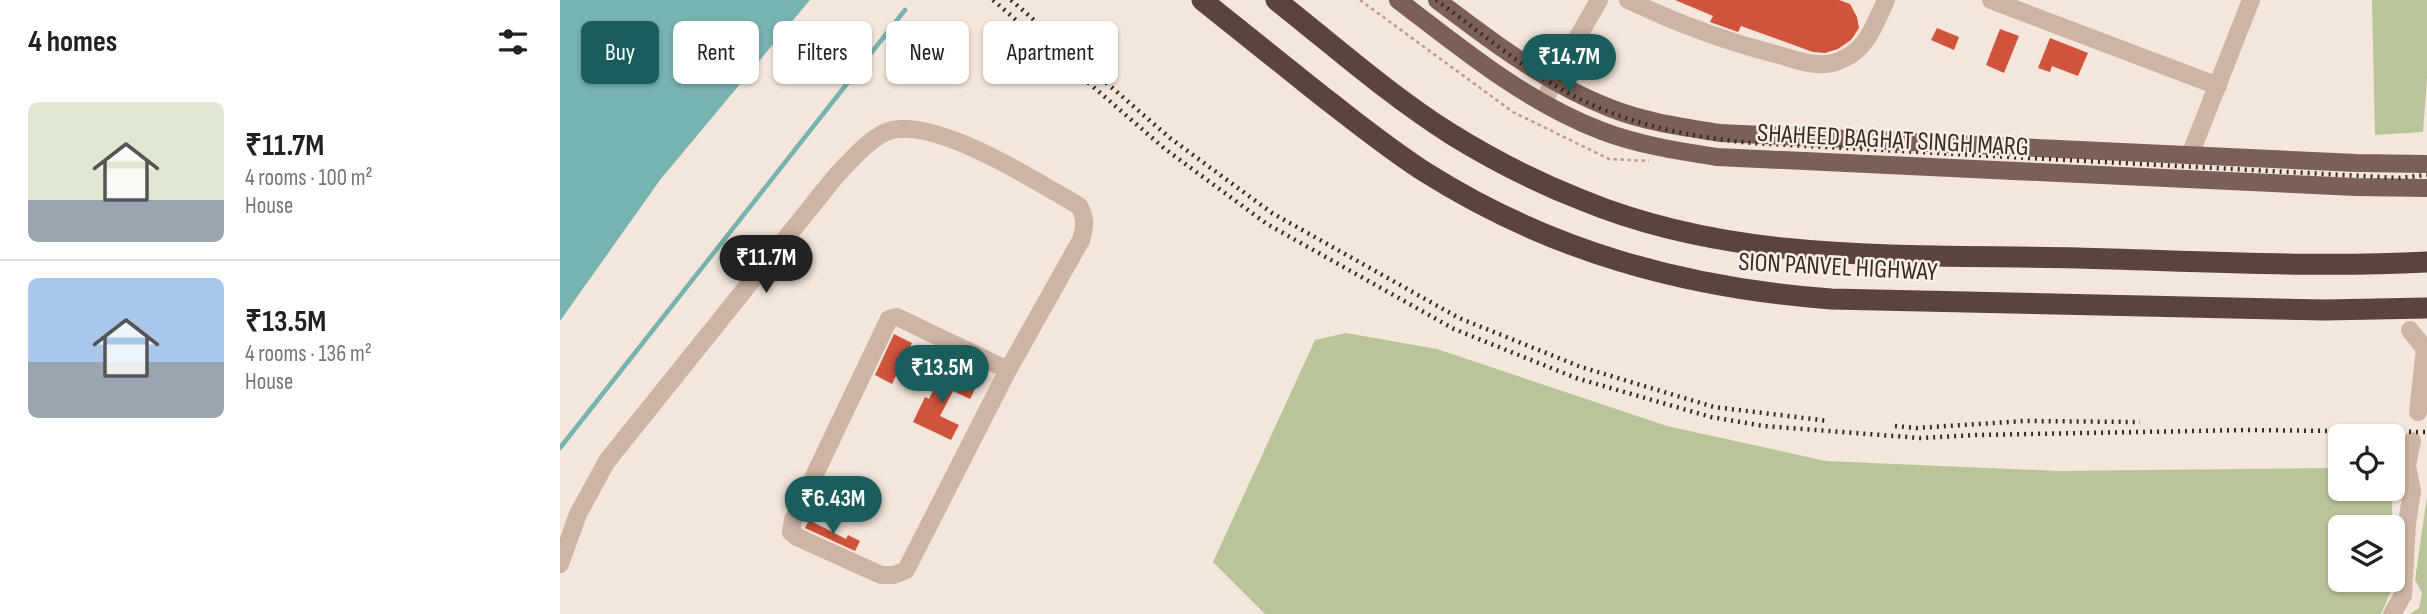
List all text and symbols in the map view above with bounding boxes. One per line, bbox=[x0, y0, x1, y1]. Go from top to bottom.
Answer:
chip: Buy bbox=[581, 21, 659, 84]
chip: Rent bbox=[673, 21, 759, 84]
chip: Filters bbox=[773, 21, 872, 84]
chip: New bbox=[886, 21, 969, 84]
chip: Apartment bbox=[983, 21, 1118, 84]
icon: filters bbox=[494, 23, 532, 61]
text: 4 homes bbox=[28, 24, 117, 60]
pin: ₹14.7M bbox=[1512, 34, 1626, 94]
text: ₹14.7M bbox=[1538, 43, 1600, 71]
street label: SHAHEED BAGHAT SINGH MARG bbox=[1756, 118, 2029, 163]
text: ₹11.7M bbox=[245, 128, 324, 164]
icon: home bbox=[84, 130, 168, 214]
text: 4 rooms · 100 m² bbox=[245, 164, 373, 192]
text: House bbox=[245, 192, 293, 220]
pin: ₹11.7M bbox=[709, 236, 823, 295]
text: ₹11.7M bbox=[736, 244, 796, 272]
street label: SION PANVEL HIGHWAY bbox=[1738, 247, 1938, 288]
text: ₹13.5M bbox=[245, 304, 326, 340]
icon: home bbox=[84, 306, 168, 390]
text: 4 rooms · 136 m² bbox=[245, 340, 372, 368]
pin: ₹13.5M bbox=[885, 346, 999, 405]
text: ₹13.5M bbox=[911, 354, 973, 382]
text: House bbox=[245, 368, 293, 396]
map controls bbox=[2328, 424, 2405, 592]
button: locate bbox=[2328, 424, 2405, 501]
pin: ₹6.43M bbox=[776, 476, 890, 536]
text: ₹6.43M bbox=[801, 485, 865, 513]
button: layers bbox=[2328, 515, 2405, 592]

